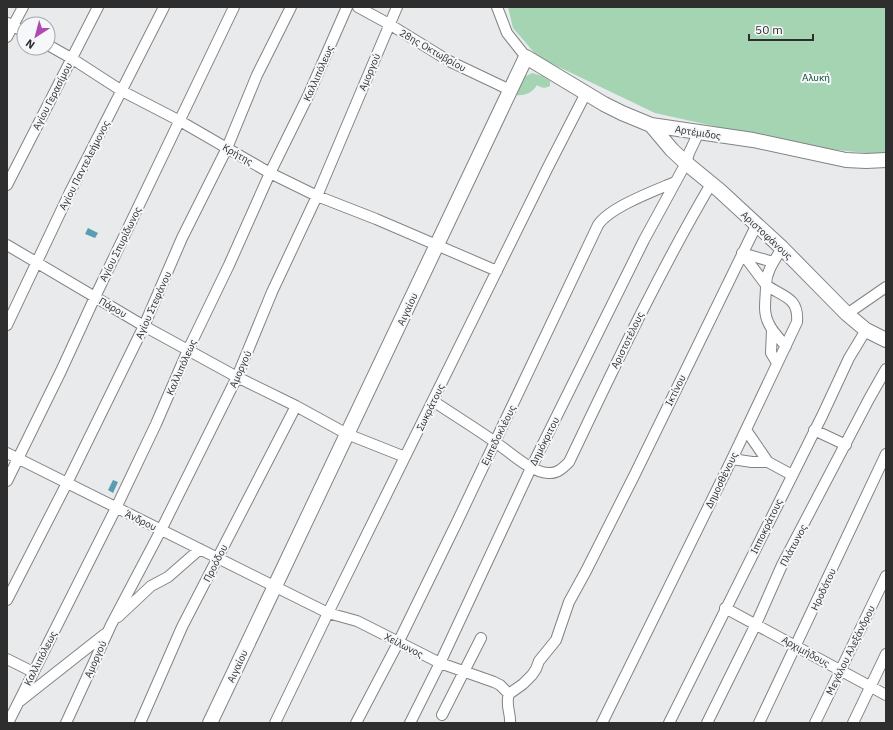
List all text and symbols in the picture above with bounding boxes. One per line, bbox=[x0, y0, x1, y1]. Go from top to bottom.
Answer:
north arrow bbox=[16, 16, 56, 56]
scale bar bbox=[749, 16, 813, 42]
text: 50 m bbox=[755, 22, 783, 37]
street label: 28ης Οκτωβρίου bbox=[397, 26, 468, 75]
text: N bbox=[23, 36, 37, 52]
street label: Καλλιπόλεως bbox=[300, 43, 337, 103]
street label: Αμοργού bbox=[356, 51, 383, 93]
street label: Αγίου Γερασίμου bbox=[30, 60, 75, 132]
park label: Αλυκή bbox=[802, 71, 830, 84]
street label: Αγίου Παντελεήμονος bbox=[56, 118, 113, 212]
street label: Αρτέμιδος bbox=[674, 122, 722, 143]
street label: Κρήτης bbox=[220, 141, 255, 168]
street label: Αγίου Σπυρίδωνος bbox=[97, 204, 144, 284]
street label: Αριστοφάνους bbox=[738, 208, 795, 263]
street label: Αγίου Στεφάνου bbox=[133, 269, 174, 341]
street label: Αιγαίου bbox=[394, 291, 421, 328]
street label: Πάρου bbox=[96, 294, 129, 321]
street label: Αριστοτέλους bbox=[608, 309, 647, 371]
street label: Καλλιπόλεως bbox=[163, 337, 200, 397]
street label: Αμοργού bbox=[226, 349, 254, 390]
street label: Ικτίνου bbox=[662, 372, 689, 408]
street label: Σωκράτους bbox=[414, 381, 447, 433]
street label: Εμπεδοκλέους bbox=[478, 403, 519, 468]
street label: Δημόκριτου bbox=[527, 415, 562, 468]
street label: Δημοσθένους bbox=[702, 450, 741, 511]
street label: Ιπποκράτους bbox=[747, 496, 786, 556]
street label: Άνδρου bbox=[123, 507, 159, 534]
street label: Πλάτωνος bbox=[777, 522, 810, 568]
street label: Προόδου bbox=[200, 542, 230, 584]
street label: Ηροδότου bbox=[808, 566, 839, 612]
street label: Μεγάλου Αλεξάνδρου bbox=[823, 603, 878, 697]
street label: Καλλιπόλεως bbox=[21, 628, 60, 688]
street label: Χείλωνος bbox=[382, 630, 426, 661]
street label: Αρχιμήδους bbox=[779, 633, 832, 670]
street label: Αμοργού bbox=[81, 639, 109, 680]
street label: Αιγαίου bbox=[224, 648, 251, 685]

